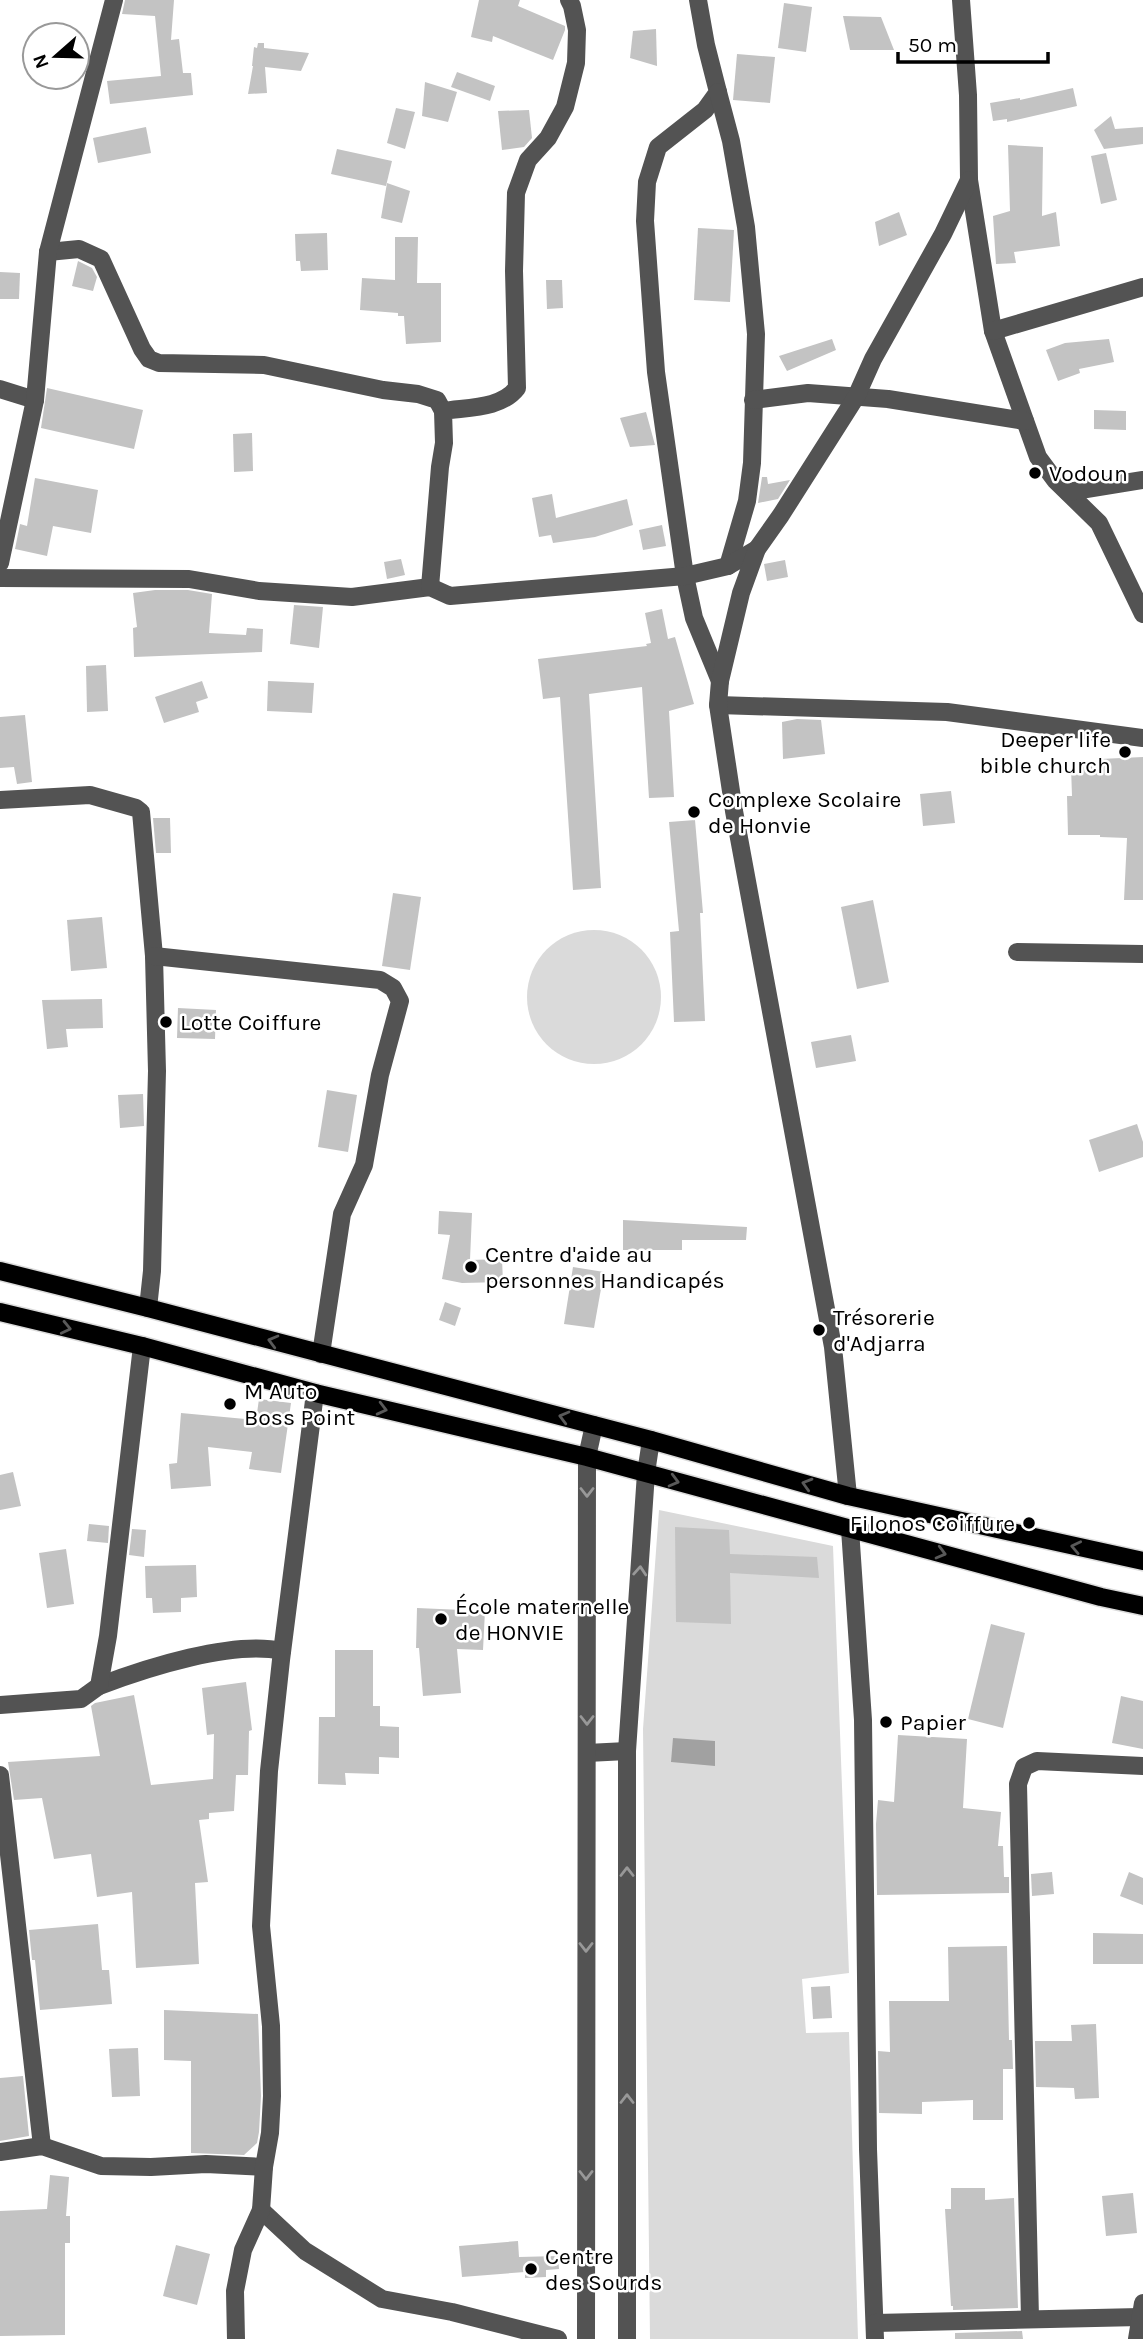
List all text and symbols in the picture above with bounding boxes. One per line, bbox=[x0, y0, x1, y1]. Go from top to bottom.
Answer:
north arrow bbox=[21, 21, 91, 91]
scale bar bbox=[898, 21, 1048, 65]
text: 50 m bbox=[908, 33, 957, 57]
text: N bbox=[28, 51, 54, 72]
place label: Vodoun bbox=[1049, 460, 1128, 487]
marker: Vodoun bbox=[1027, 465, 1043, 481]
place label: Deeper life bible church bbox=[979, 726, 1111, 779]
marker: Deeper life bible church bbox=[1117, 744, 1133, 760]
place label: Complexe Scolaire de Honvie bbox=[708, 786, 901, 839]
marker: Complexe Scolaire de Honvie bbox=[686, 804, 702, 820]
place label: Lotte Coiffure bbox=[180, 1009, 321, 1036]
marker: Lotte Coiffure bbox=[158, 1014, 174, 1030]
place label: Centre d'aide au personnes Handicapés bbox=[485, 1241, 725, 1294]
marker: Centre d'aide au personnes Handicapés bbox=[463, 1259, 479, 1275]
place label: Trésorerie d'Adjarra bbox=[833, 1304, 935, 1357]
one-way arrow bbox=[60, 1320, 72, 1334]
marker: Trésorerie d'Adjarra bbox=[811, 1322, 827, 1338]
one-way arrow bbox=[267, 1335, 279, 1349]
place label: M Auto Boss Point bbox=[244, 1378, 356, 1431]
marker: M Auto Boss Point bbox=[222, 1396, 238, 1412]
one-way arrow bbox=[375, 1401, 387, 1416]
one-way arrow bbox=[558, 1411, 570, 1425]
one-way arrow bbox=[668, 1473, 680, 1487]
one-way arrow bbox=[801, 1478, 813, 1493]
one-way arrow bbox=[579, 1488, 595, 1498]
place label: Filonos Coiffure bbox=[850, 1510, 1015, 1537]
marker: Filonos Coiffure bbox=[1021, 1515, 1037, 1531]
one-way arrow bbox=[1070, 1540, 1082, 1555]
one-way arrow bbox=[935, 1545, 947, 1560]
one-way arrow bbox=[632, 1565, 647, 1576]
place label: École maternelle de HONVIE bbox=[455, 1593, 629, 1646]
marker: École maternelle de HONVIE bbox=[433, 1611, 449, 1627]
place label: Papier bbox=[900, 1709, 966, 1736]
marker: Papier bbox=[878, 1714, 894, 1730]
one-way arrow bbox=[579, 1715, 595, 1726]
one-way arrow bbox=[619, 1866, 635, 1877]
one-way arrow bbox=[578, 1943, 594, 1953]
one-way arrow bbox=[619, 2094, 635, 2104]
one-way arrow bbox=[578, 2170, 594, 2181]
place label: Centre des Sourds bbox=[545, 2243, 662, 2296]
marker: Centre des Sourds bbox=[523, 2261, 539, 2277]

